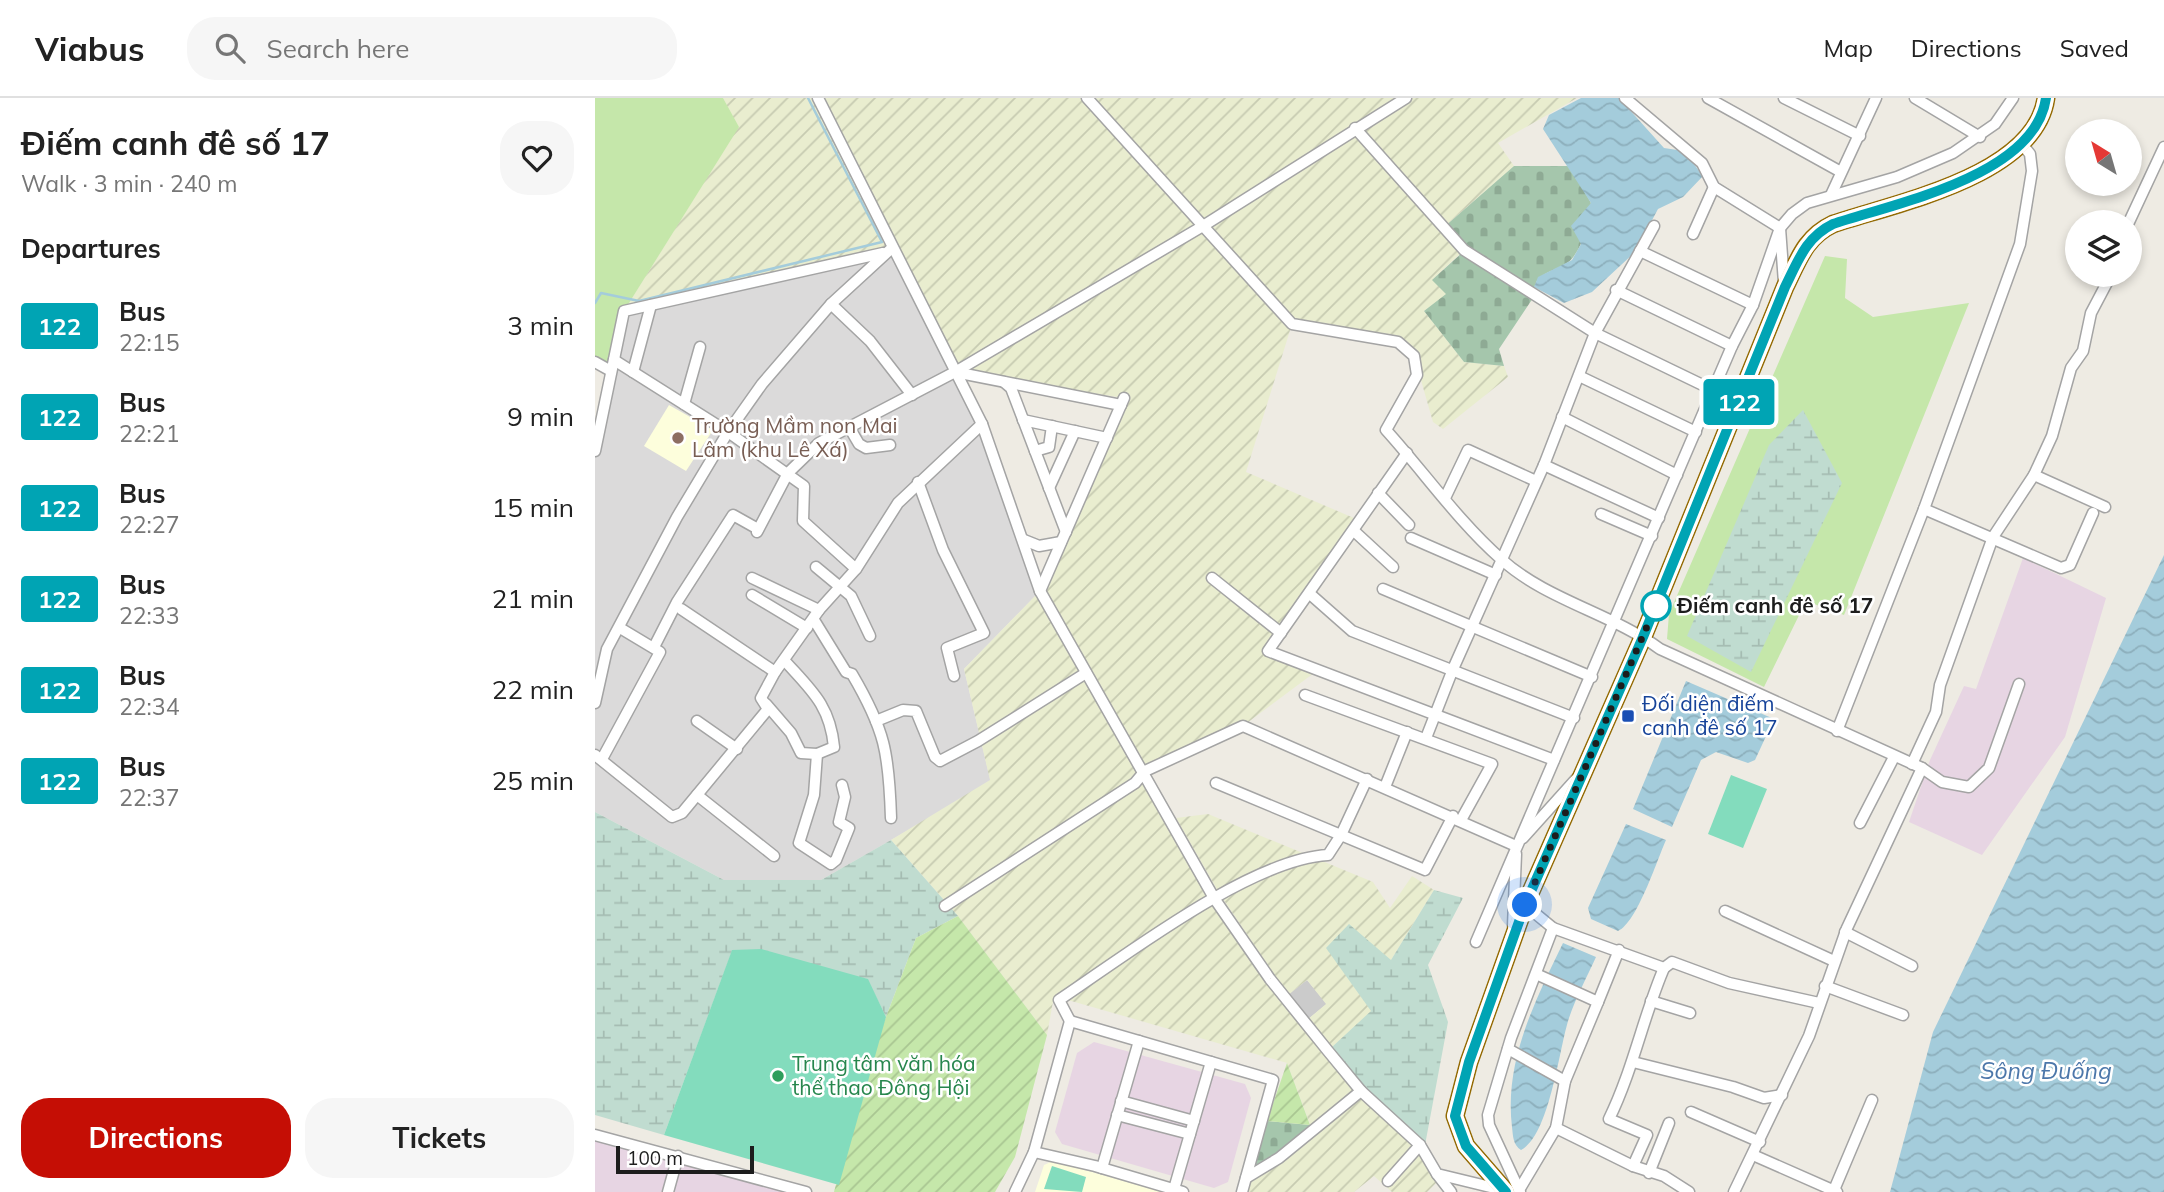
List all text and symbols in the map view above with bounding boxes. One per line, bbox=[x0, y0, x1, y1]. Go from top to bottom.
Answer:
search box bbox=[187, 17, 677, 80]
text: Viabus bbox=[35, 28, 145, 69]
icon: search bbox=[211, 29, 249, 67]
text: Search here bbox=[267, 32, 409, 65]
text: Map bbox=[1823, 33, 1873, 63]
text: Directions bbox=[1911, 33, 2022, 63]
text: Saved bbox=[2060, 33, 2129, 63]
north arrow bbox=[2065, 119, 2142, 196]
map controls bbox=[2065, 119, 2142, 287]
button: heart bbox=[500, 121, 574, 195]
text: Điếm canh đê số 17 bbox=[21, 122, 330, 163]
text: Walk · 3 min · 240 m bbox=[21, 169, 238, 198]
button: layers bbox=[2065, 210, 2142, 287]
text: Departures bbox=[21, 232, 161, 265]
text: Bus bbox=[119, 295, 165, 328]
text: 3 min bbox=[507, 309, 574, 342]
text: 122 bbox=[38, 311, 81, 341]
text: 22:15 bbox=[119, 328, 179, 357]
line badge: 122 bbox=[1699, 379, 1779, 425]
text: Bus bbox=[119, 386, 165, 419]
text: 122 bbox=[1717, 387, 1761, 417]
text: 9 min bbox=[507, 400, 574, 433]
text: 122 bbox=[38, 402, 81, 432]
place label: Trường Mầm non Mai Lâm (khu Lê Xá) bbox=[692, 412, 898, 462]
text: 22:21 bbox=[119, 419, 179, 448]
marker: Trường Mầm non Mai Lâm (khu Lê Xá) bbox=[670, 430, 686, 446]
text: Bus bbox=[119, 477, 165, 510]
text: 15 min bbox=[492, 491, 574, 524]
text: 122 bbox=[38, 493, 81, 523]
text: 22:27 bbox=[119, 510, 179, 539]
text: Bus bbox=[119, 568, 165, 601]
text: 21 min bbox=[492, 582, 574, 615]
text: 122 bbox=[38, 584, 81, 614]
marker: Điếm canh đê số 17 bbox=[1641, 591, 1671, 621]
place label: Điếm canh đê số 17 bbox=[1676, 592, 1873, 618]
text: 22:33 bbox=[119, 601, 179, 630]
text: Bus bbox=[119, 659, 165, 692]
text: 22 min bbox=[492, 673, 574, 706]
text: 122 bbox=[38, 675, 81, 705]
place label: Đối diện điếm canh đê số 17 bbox=[1642, 690, 1778, 740]
text: 22:34 bbox=[119, 692, 179, 721]
marker: Đối diện điếm canh đê số 17 bbox=[1620, 708, 1636, 724]
text: Bus bbox=[119, 750, 165, 783]
text: 25 min bbox=[492, 764, 574, 797]
text: 122 bbox=[38, 766, 81, 796]
text: 22:37 bbox=[119, 783, 179, 812]
your location bbox=[1507, 887, 1542, 922]
place label: Trung tâm văn hóa thể thao Đông Hội bbox=[792, 1050, 976, 1100]
water label: Sông Đuống bbox=[1980, 1056, 2112, 1085]
marker: Trung tâm văn hóa thể thao Đông Hội bbox=[770, 1068, 786, 1084]
button: Directions bbox=[21, 1098, 291, 1178]
button: Tickets bbox=[305, 1098, 574, 1178]
scale bar bbox=[616, 1143, 754, 1175]
text: 100 m bbox=[627, 1146, 683, 1170]

